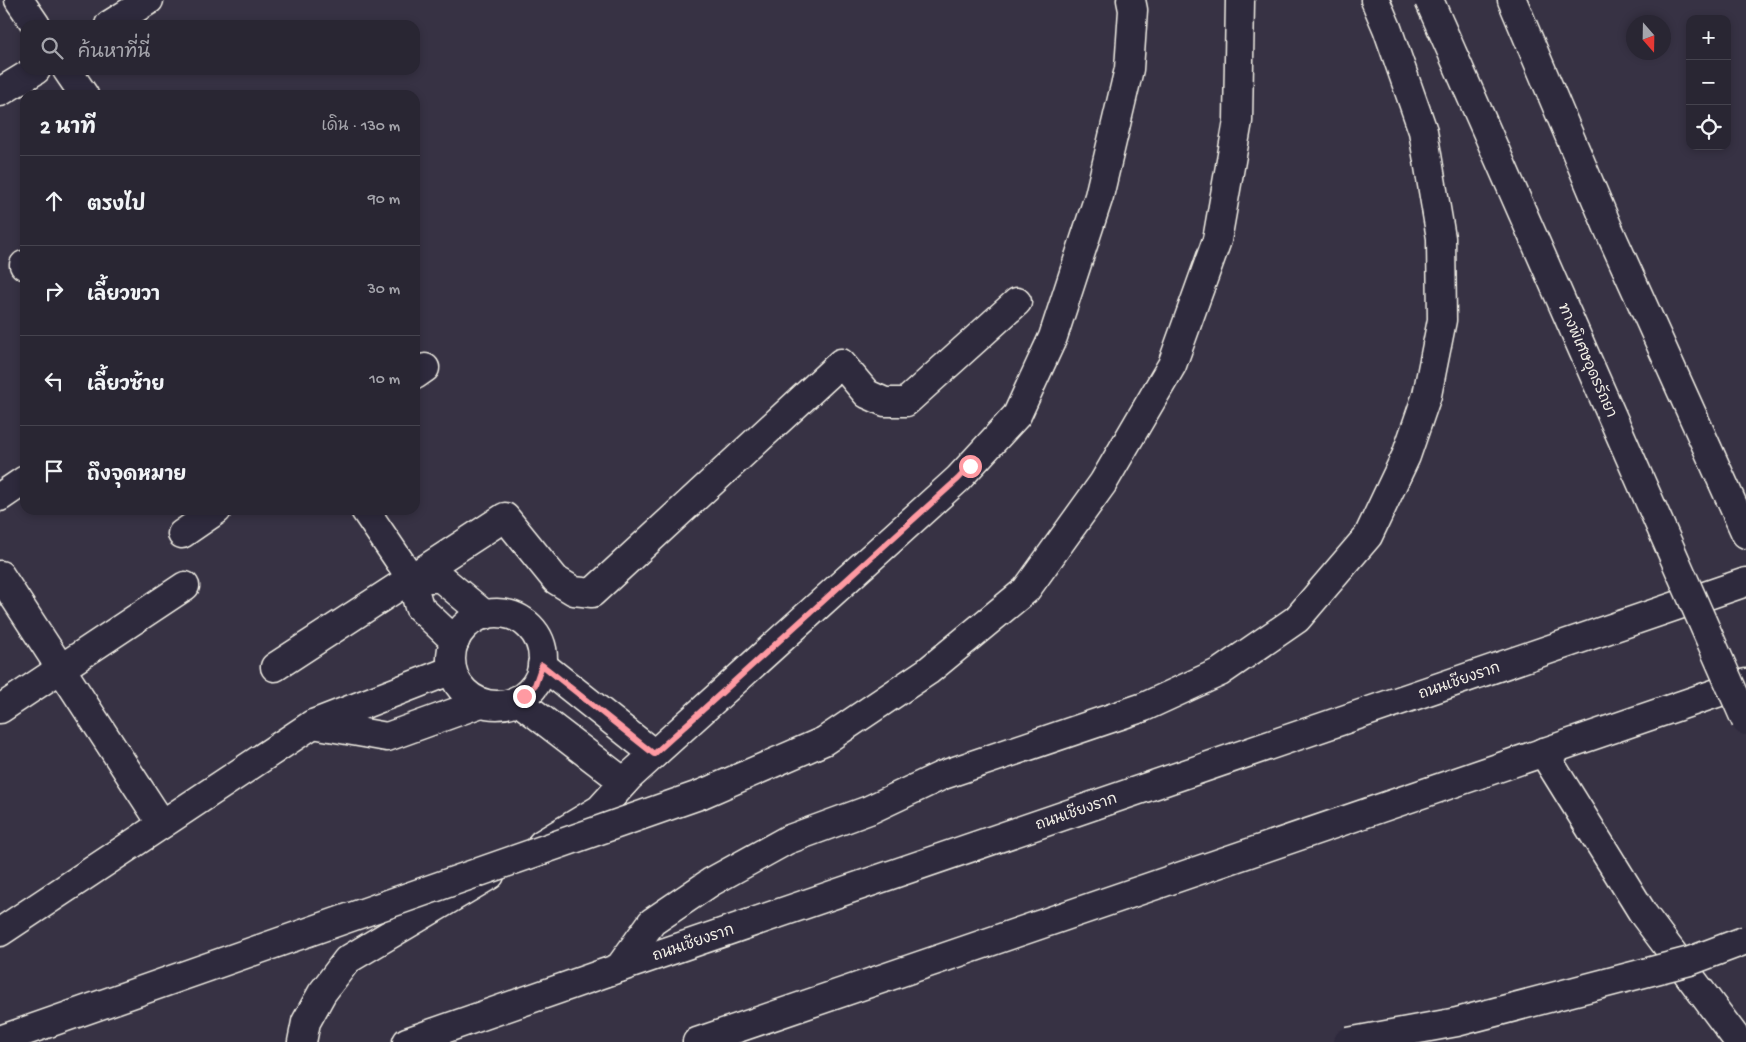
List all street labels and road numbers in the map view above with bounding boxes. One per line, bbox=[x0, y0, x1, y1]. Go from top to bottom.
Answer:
street label: ทางพิเศษอุดรรัถยา bbox=[1553, 300, 1621, 421]
street label: ถนนเชียงราก bbox=[1416, 658, 1503, 704]
street label: ถนนเชียงราก bbox=[1033, 789, 1120, 835]
street label: ถนนเชียงราก bbox=[650, 920, 737, 966]

